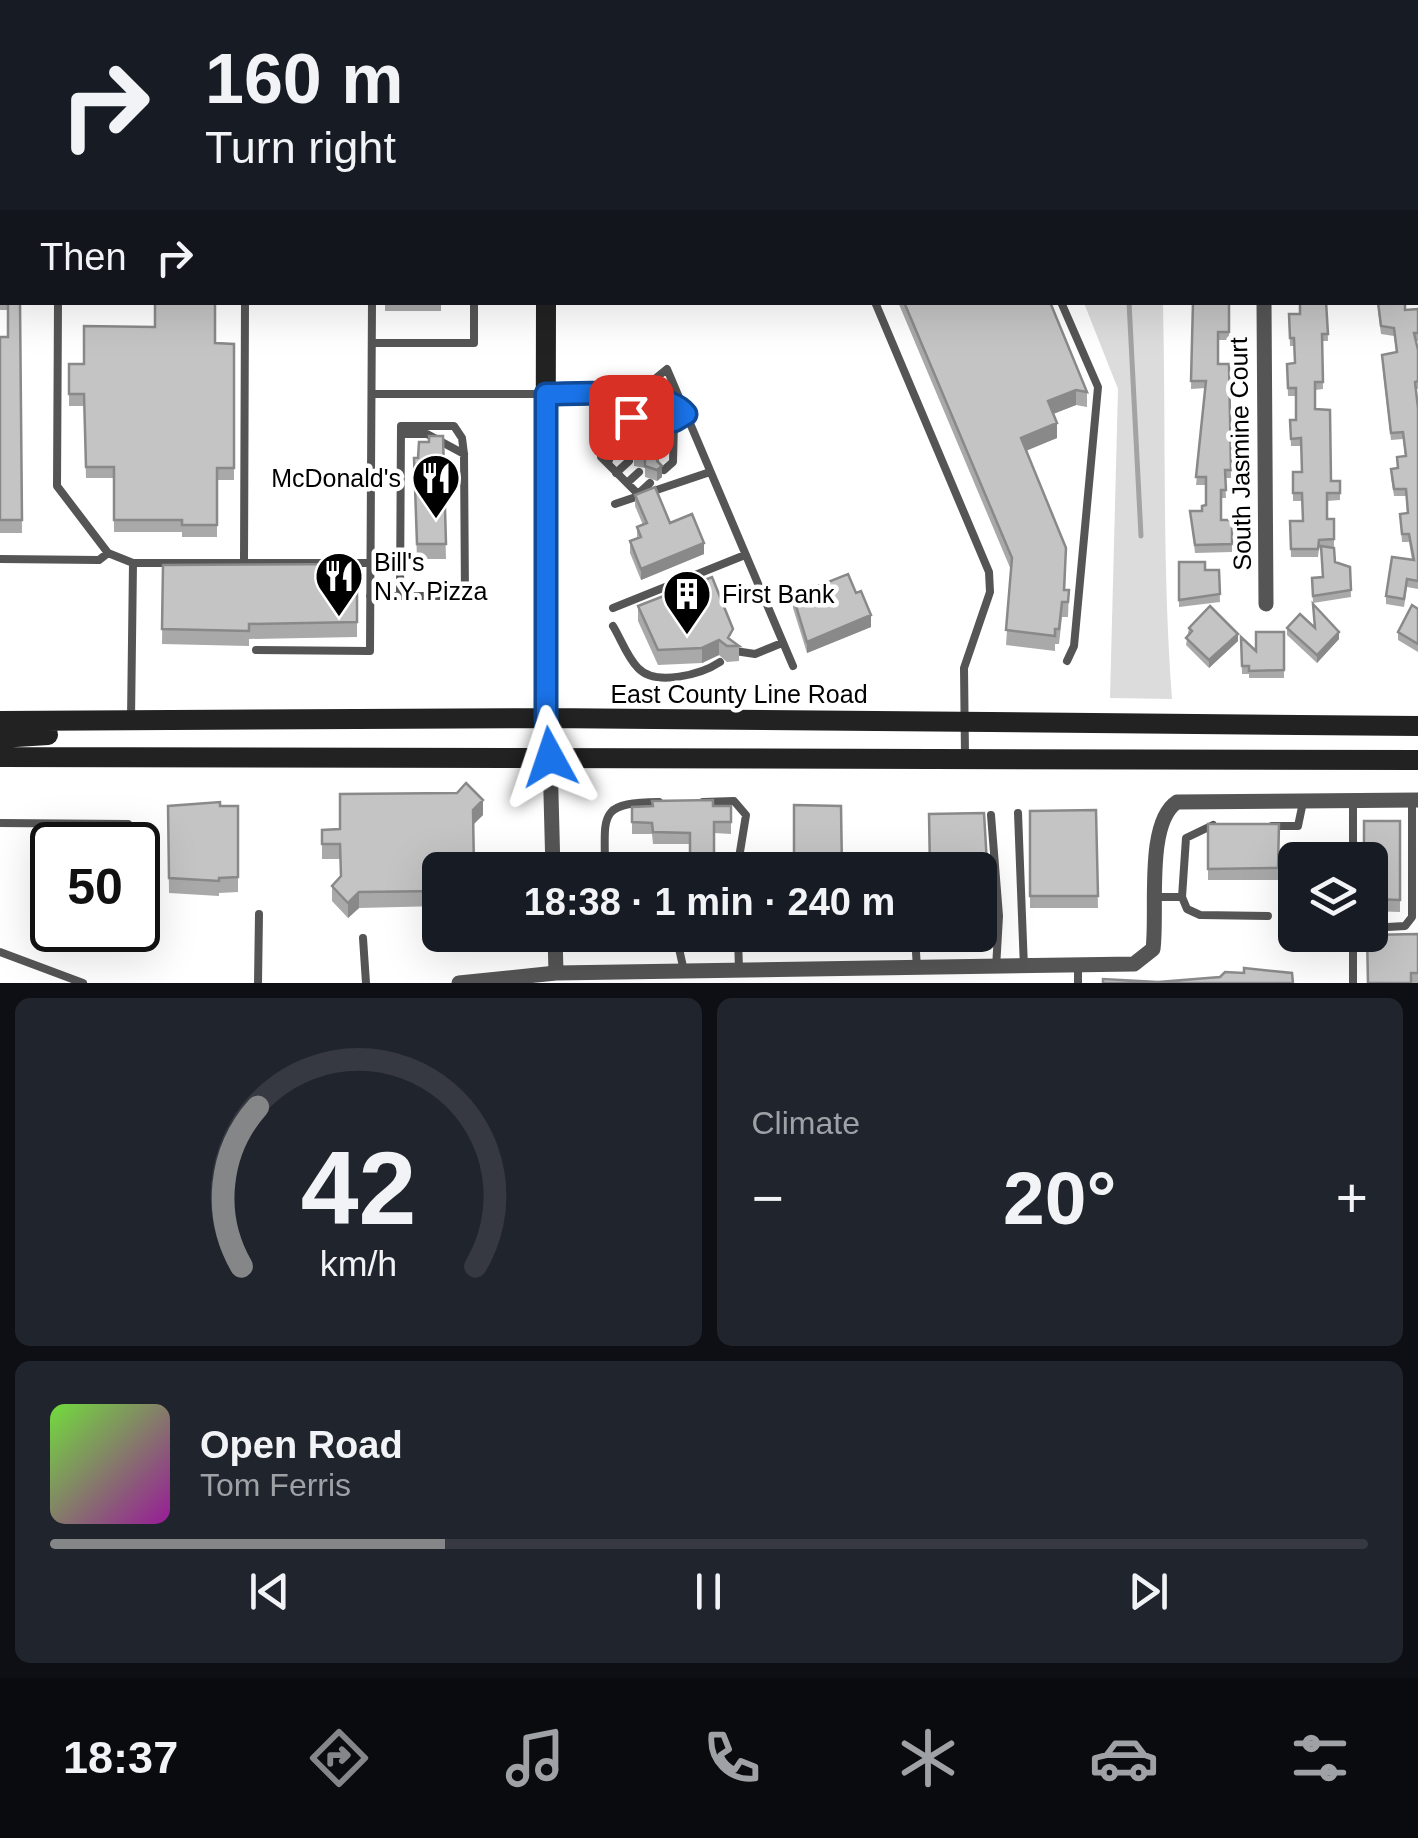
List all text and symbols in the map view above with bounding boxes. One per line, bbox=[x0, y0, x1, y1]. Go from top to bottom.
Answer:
icon: right bbox=[40, 40, 170, 170]
text: 160 m bbox=[205, 40, 403, 118]
text: Turn right bbox=[205, 122, 396, 173]
icon: right bbox=[147, 230, 202, 285]
text: Then bbox=[40, 236, 127, 278]
street label: South Jasmine Court bbox=[1224, 337, 1256, 571]
pin bbox=[589, 375, 674, 460]
icon: arrive bbox=[604, 390, 659, 445]
restaurant icon: McDonald's bbox=[410, 452, 462, 520]
place label: McDonald's bbox=[271, 464, 401, 492]
place label: Bill's N.Y. Pizza bbox=[374, 548, 488, 605]
restaurant icon: Bill's N.Y. Pizza bbox=[313, 550, 365, 618]
building icon: First Bank bbox=[661, 568, 713, 636]
place label: First Bank bbox=[722, 580, 835, 608]
street label: East County Line Road bbox=[610, 680, 868, 708]
position arrow bbox=[498, 705, 602, 809]
speed limit sign: 50 bbox=[30, 822, 160, 952]
map controls bbox=[1278, 842, 1388, 952]
button: layers bbox=[1278, 842, 1388, 952]
text: 18:38 · 1 min · 240 m bbox=[524, 881, 895, 923]
text: Climate bbox=[752, 1105, 860, 1141]
text: 42 bbox=[300, 1130, 416, 1246]
text: 20° bbox=[1003, 1156, 1116, 1240]
text: − bbox=[752, 1167, 784, 1229]
text: + bbox=[1336, 1167, 1368, 1229]
text: km/h bbox=[320, 1244, 397, 1284]
text: Open Road bbox=[200, 1424, 403, 1466]
text: Tom Ferris bbox=[200, 1467, 351, 1503]
icon: previous bbox=[242, 1564, 297, 1619]
icon: pause bbox=[681, 1564, 736, 1619]
icon: next bbox=[1121, 1564, 1176, 1619]
icon: directions bbox=[304, 1723, 374, 1793]
icon: music bbox=[500, 1723, 570, 1793]
icon: phone bbox=[697, 1723, 767, 1793]
icon: climate bbox=[893, 1723, 963, 1793]
icon: car bbox=[1089, 1723, 1159, 1793]
icon: filters bbox=[1285, 1723, 1355, 1793]
text: 18:37 bbox=[63, 1732, 178, 1783]

